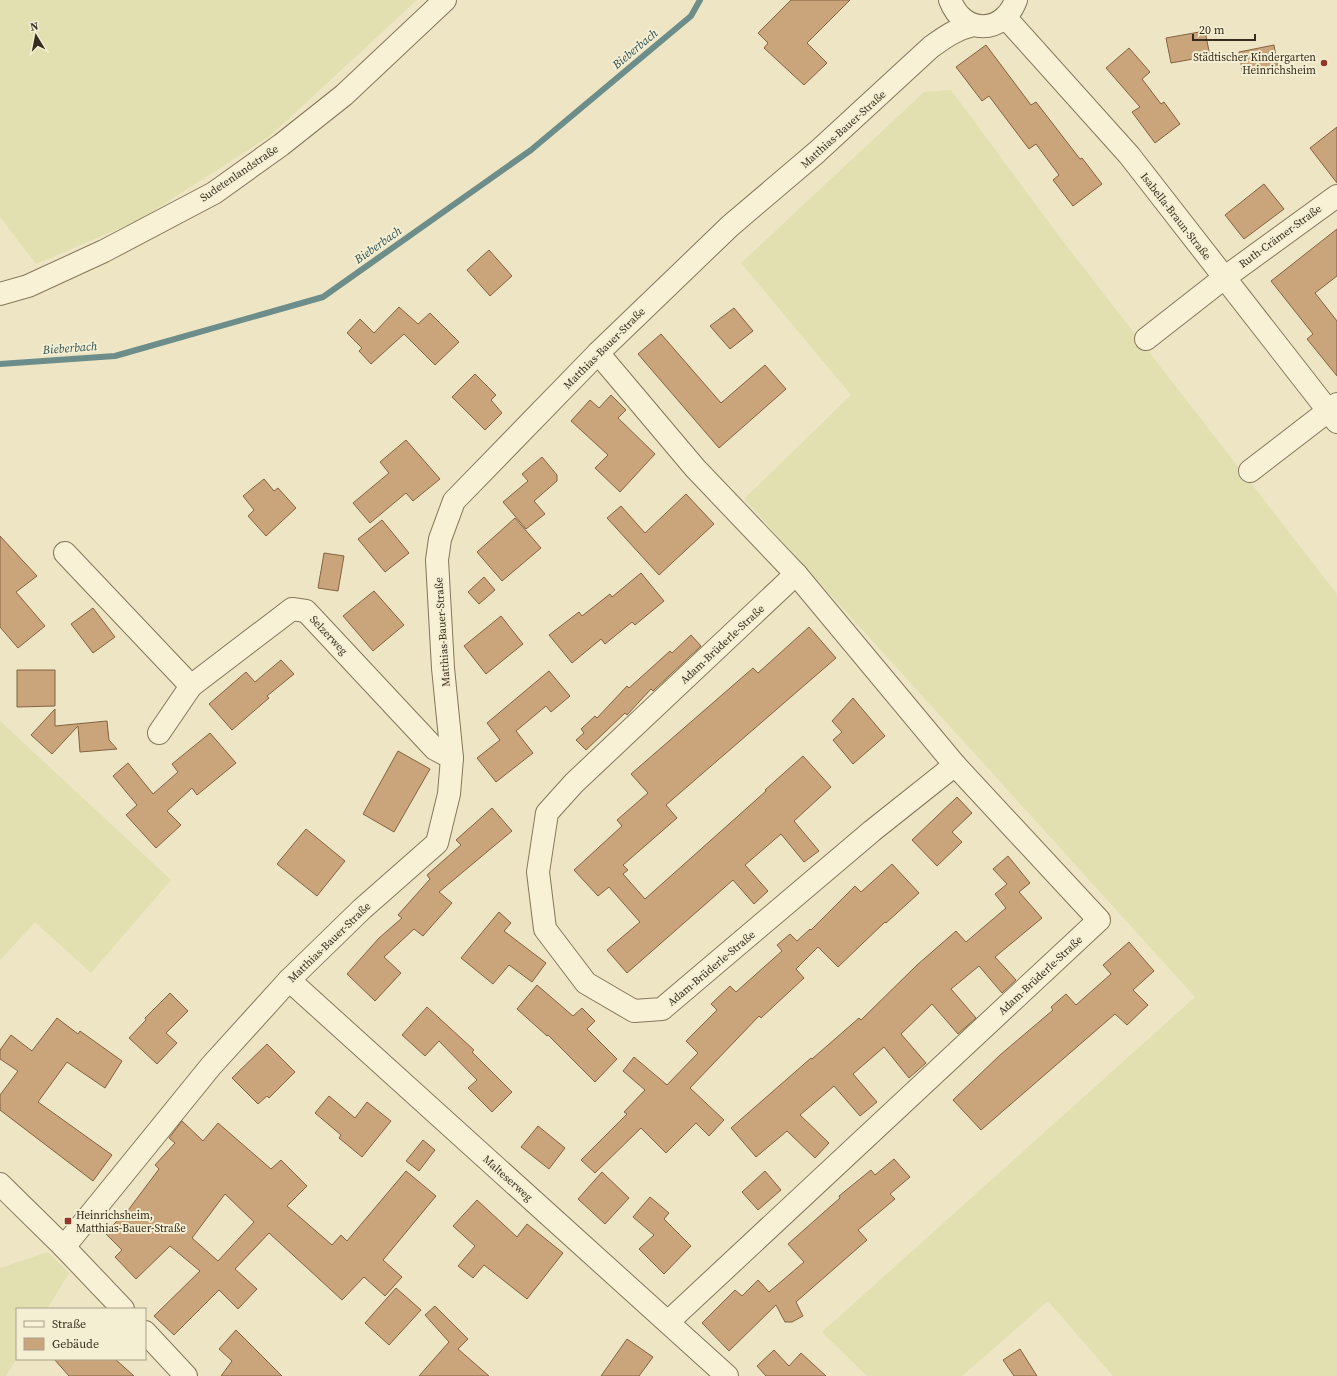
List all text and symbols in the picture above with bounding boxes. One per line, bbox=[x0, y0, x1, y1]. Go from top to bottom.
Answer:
north arrow bbox=[16, 16, 56, 56]
scale bar bbox=[1193, 16, 1255, 42]
text: N bbox=[29, 19, 40, 35]
text: 20 m bbox=[1199, 22, 1225, 38]
water label: Bieberbach bbox=[608, 25, 661, 73]
place label: Städtischer Kindergarten Heinrichsheim bbox=[1193, 50, 1316, 78]
marker: Städtischer Kindergarten Heinrichsheim bbox=[1319, 58, 1329, 68]
street label: Matthias-Bauer-Straße bbox=[798, 87, 889, 172]
street label: Sudetenlandstraße bbox=[197, 141, 282, 205]
street label: Isabella-Braun-Straße bbox=[1137, 170, 1214, 263]
street label: Ruth-Crämer-Straße bbox=[1236, 201, 1325, 272]
water label: Bieberbach bbox=[350, 223, 405, 268]
street label: Matthias-Bauer-Straße bbox=[560, 304, 649, 392]
water label: Bieberbach bbox=[41, 338, 98, 358]
street label: Matthias-Bauer-Straße bbox=[431, 576, 454, 687]
street label: Adam-Brüderle-Straße bbox=[677, 601, 768, 687]
street label: Selzerweg bbox=[306, 612, 351, 659]
street label: Matthias-Bauer-Straße bbox=[285, 899, 374, 986]
street label: Adam-Brüderle-Straße bbox=[664, 927, 759, 1010]
street label: Adam-Brüderle-Straße bbox=[995, 932, 1086, 1018]
street label: Malteserweg bbox=[479, 1152, 536, 1205]
place label: Heinrichsheim, Matthias-Bauer-Straße bbox=[76, 1208, 186, 1236]
marker: Heinrichsheim, Matthias-Bauer-Straße bbox=[63, 1216, 73, 1226]
legend bbox=[16, 1308, 146, 1360]
text: Straße bbox=[52, 1316, 86, 1332]
text: Gebäude bbox=[52, 1336, 99, 1352]

